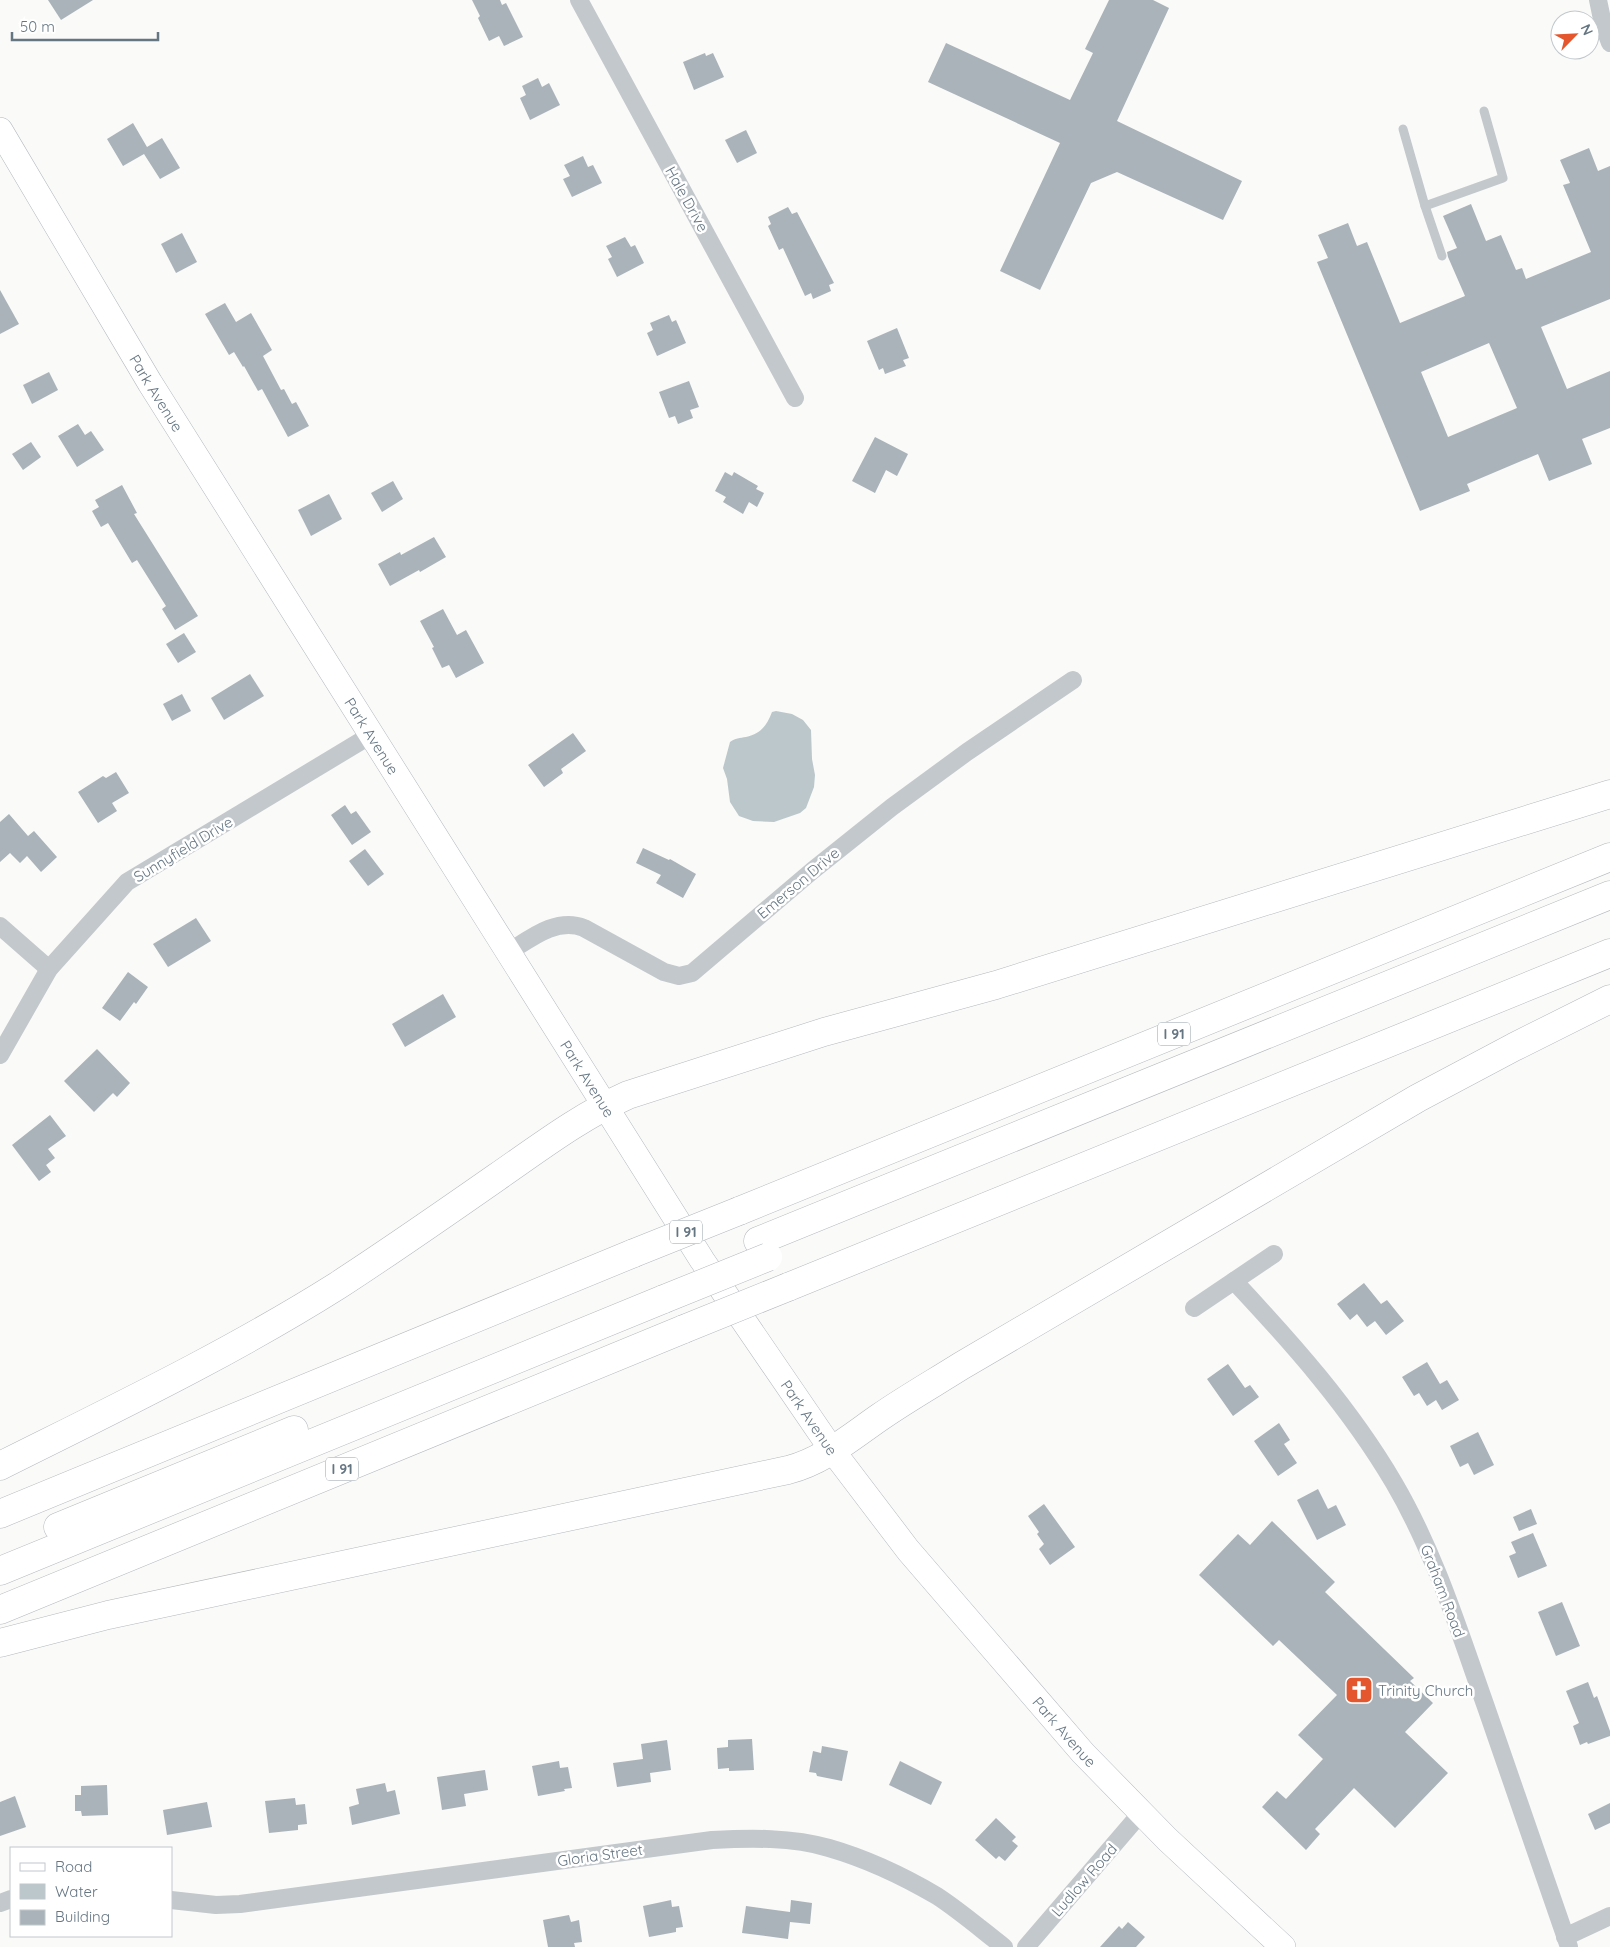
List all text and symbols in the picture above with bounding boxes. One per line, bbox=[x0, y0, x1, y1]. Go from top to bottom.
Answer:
scale bar bbox=[12, 10, 159, 42]
north arrow bbox=[1550, 10, 1600, 60]
text: 50 m bbox=[20, 17, 55, 36]
text: N bbox=[1577, 21, 1597, 38]
street label: Hale Drive bbox=[661, 163, 713, 235]
street label: Park Avenue bbox=[126, 351, 188, 435]
street label: Park Avenue bbox=[341, 694, 403, 778]
street label: Sunnyfield Drive bbox=[130, 812, 236, 886]
street label: Emerson Drive bbox=[753, 843, 843, 923]
road number: I 91 bbox=[1158, 1022, 1190, 1046]
street label: Park Avenue bbox=[557, 1037, 619, 1121]
road number: I 91 bbox=[670, 1220, 702, 1244]
street label: Park Avenue bbox=[777, 1376, 842, 1459]
road number: I 91 bbox=[326, 1458, 358, 1480]
street label: Graham Road bbox=[1417, 1542, 1469, 1640]
church icon: Trinity Church bbox=[1344, 1675, 1374, 1705]
place label: Trinity Church bbox=[1378, 1681, 1473, 1700]
street label: Park Avenue bbox=[1029, 1692, 1101, 1771]
street label: Gloria Street bbox=[556, 1840, 644, 1870]
street label: Ludlow Road bbox=[1047, 1840, 1121, 1920]
legend bbox=[10, 1847, 172, 1937]
text: Road bbox=[55, 1857, 92, 1876]
text: Water bbox=[55, 1882, 98, 1901]
text: Building bbox=[55, 1907, 110, 1926]

